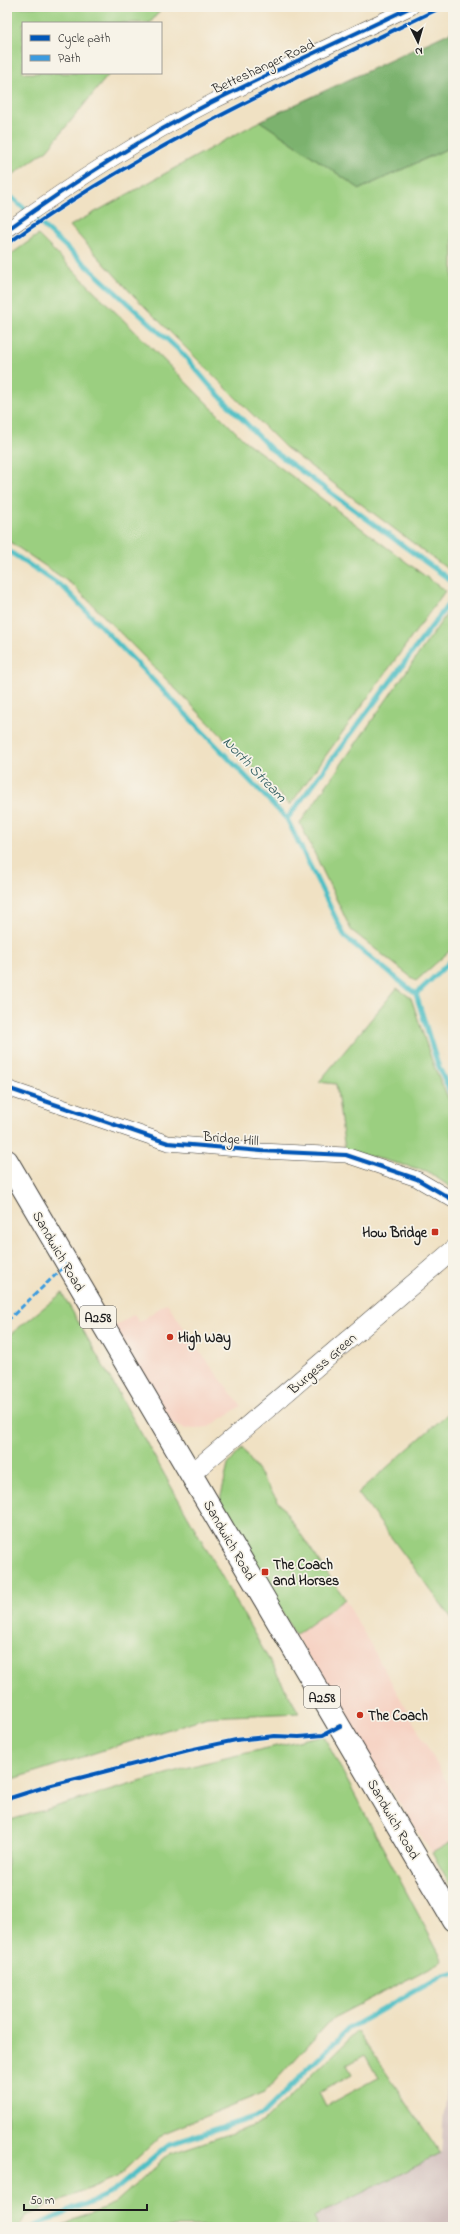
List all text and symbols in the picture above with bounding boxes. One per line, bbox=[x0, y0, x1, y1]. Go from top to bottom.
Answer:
legend bbox=[22, 22, 162, 74]
north arrow bbox=[398, 22, 438, 62]
text: Cycle path bbox=[58, 30, 110, 49]
street label: Betteshanger Road bbox=[208, 34, 319, 102]
text: N bbox=[414, 43, 423, 59]
text: Path bbox=[58, 50, 81, 68]
water label: North Stream bbox=[217, 732, 292, 808]
street label: Bridge Hill bbox=[201, 1127, 259, 1153]
street label: Sandwich Road bbox=[26, 1208, 89, 1296]
place label: How Bridge bbox=[362, 1223, 428, 1246]
marker: How Bridge bbox=[430, 1227, 440, 1237]
road number: A258 bbox=[80, 1306, 116, 1328]
place label: High Way bbox=[178, 1328, 231, 1351]
street label: Burgess Green bbox=[283, 1328, 363, 1401]
marker: High Way bbox=[165, 1332, 175, 1342]
street label: Sandwich Road bbox=[197, 1497, 260, 1585]
place label: The Coach and Horses bbox=[273, 1555, 339, 1592]
marker: The Coach and Horses bbox=[260, 1567, 270, 1577]
road number: A258 bbox=[304, 1686, 340, 1708]
place label: The Coach bbox=[368, 1706, 428, 1727]
marker: The Coach bbox=[355, 1710, 365, 1720]
street label: Sandwich Road bbox=[361, 1776, 424, 1864]
scale bar bbox=[24, 2186, 147, 2212]
text: 50 m bbox=[30, 2192, 54, 2210]

